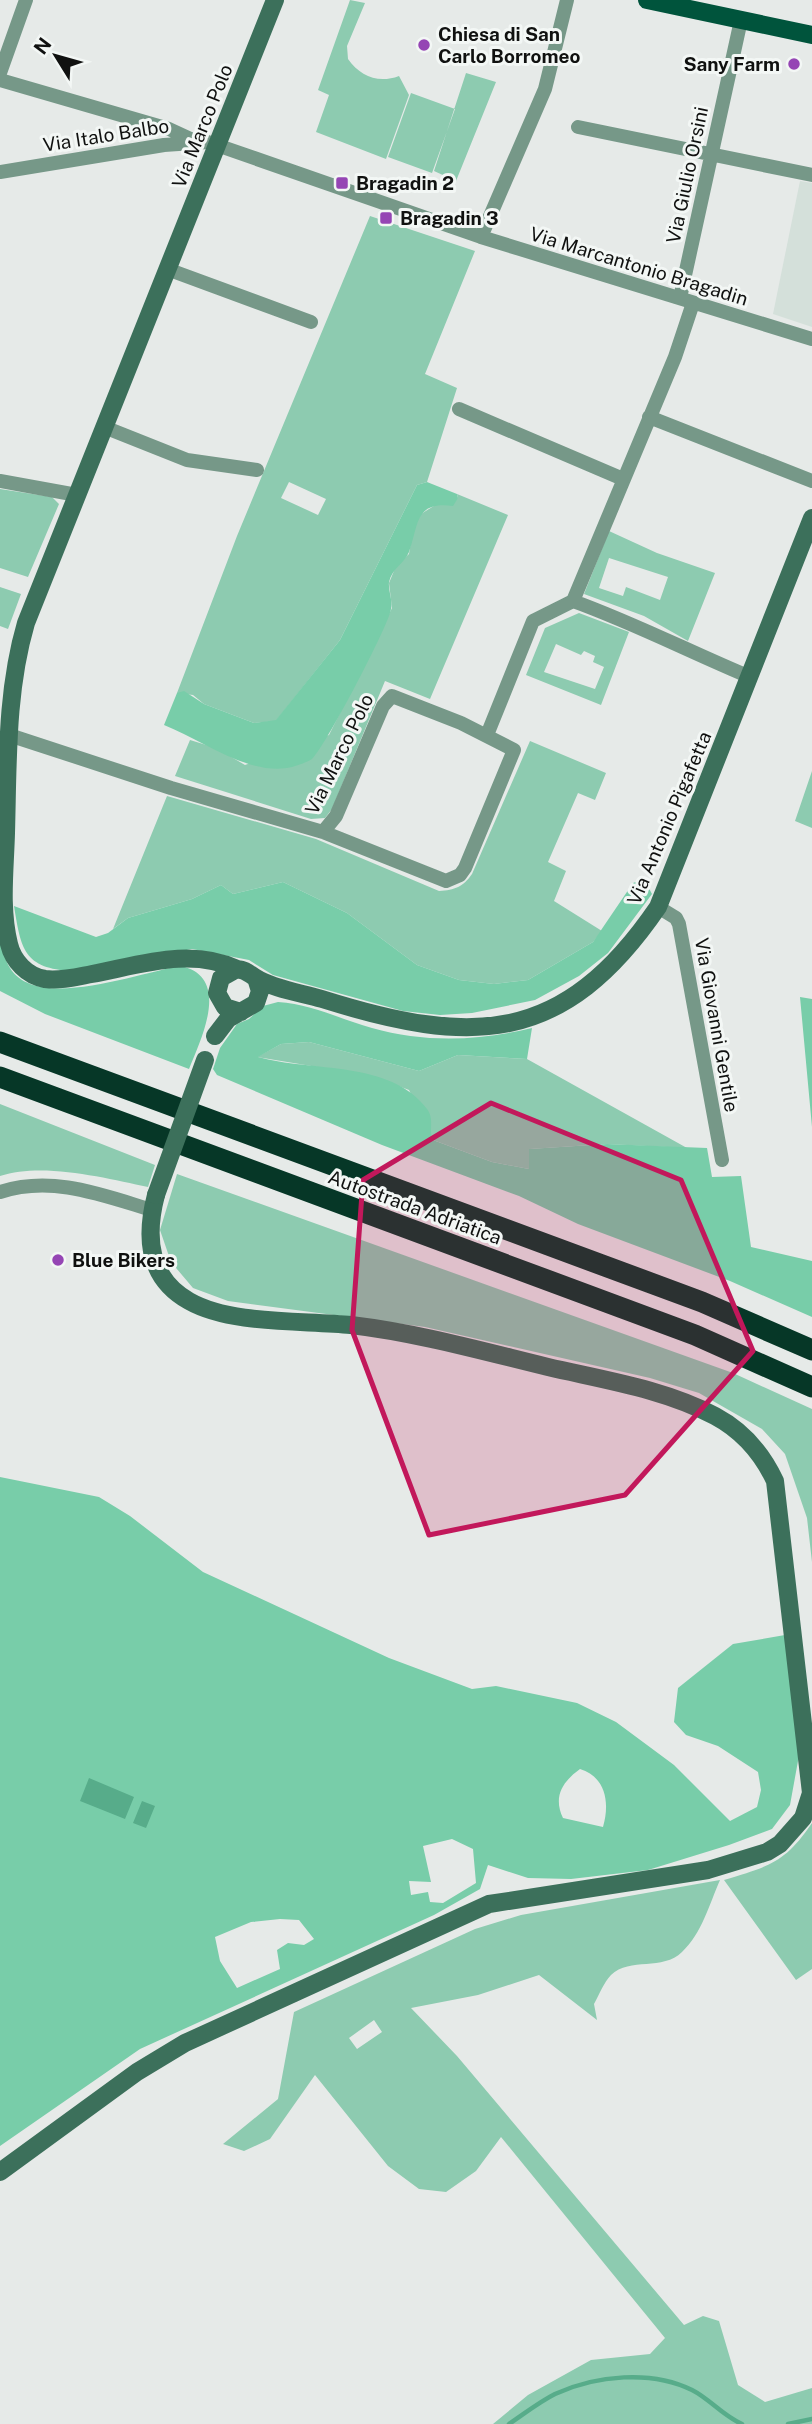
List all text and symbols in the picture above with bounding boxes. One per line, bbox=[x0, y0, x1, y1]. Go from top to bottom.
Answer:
north arrow bbox=[21, 21, 91, 91]
place label: Chiesa di San Carlo Borromeo bbox=[438, 23, 580, 67]
text: N bbox=[29, 33, 56, 58]
marker: Chiesa di San Carlo Borromeo bbox=[416, 37, 432, 53]
place label: Sany Farm bbox=[683, 53, 780, 75]
marker: Sany Farm bbox=[786, 56, 802, 72]
street label: Via Marco Polo bbox=[167, 61, 237, 191]
street label: Via Giulio Orsini bbox=[662, 105, 712, 245]
street label: Via Italo Balbo bbox=[41, 114, 171, 156]
place label: Bragadin 2 bbox=[356, 172, 454, 194]
marker: Bragadin 2 bbox=[334, 175, 350, 191]
place label: Bragadin 3 bbox=[400, 207, 499, 229]
marker: Bragadin 3 bbox=[378, 210, 394, 226]
street label: Via Marcantonio Bragadin bbox=[527, 222, 751, 310]
street label: Via Marco Polo bbox=[300, 690, 378, 818]
street label: Via Antonio Pigafetta bbox=[623, 728, 715, 908]
street label: Via Giovanni Gentile bbox=[691, 936, 743, 1114]
street label: Autostrada Adriatica bbox=[325, 1165, 505, 1249]
place label: Blue Bikers bbox=[72, 1249, 175, 1271]
marker: Blue Bikers bbox=[50, 1252, 66, 1268]

